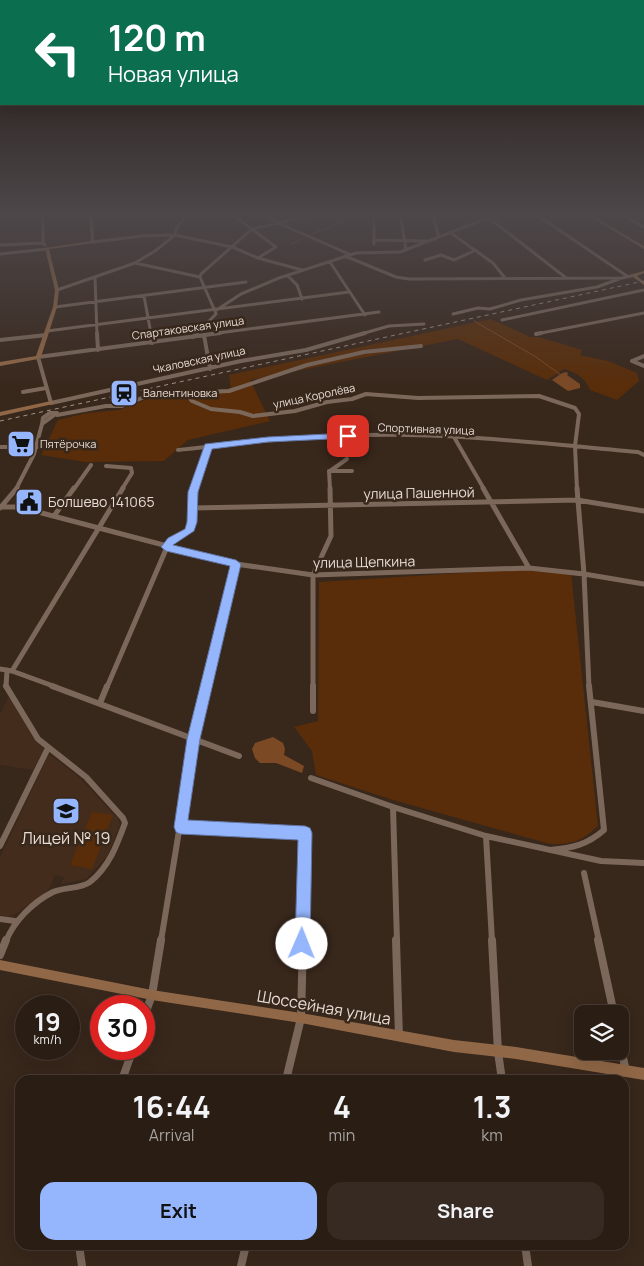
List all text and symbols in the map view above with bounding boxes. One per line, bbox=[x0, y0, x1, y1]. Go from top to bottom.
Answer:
text: 120 m bbox=[108, 14, 206, 62]
icon: left bbox=[25, 20, 90, 85]
text: Новая улица bbox=[108, 59, 239, 89]
street label: Спартаковская улица bbox=[131, 312, 245, 343]
street label: Чкаловская улица bbox=[151, 342, 247, 377]
station icon: Валентиновка bbox=[109, 378, 139, 408]
street label: улица Королёва bbox=[271, 379, 356, 412]
place label: Валентиновка bbox=[143, 385, 217, 400]
pin bbox=[327, 415, 369, 457]
street label: Спортивная улица bbox=[377, 419, 475, 438]
icon: arrive bbox=[334, 422, 362, 450]
supermarket icon: Пятёрочка bbox=[6, 429, 36, 459]
place label: Пятёрочка bbox=[40, 436, 96, 451]
street label: улица Пашенной bbox=[363, 482, 475, 503]
public building icon: Болшево 141065 bbox=[14, 487, 44, 517]
place label: Болшево 141065 bbox=[48, 492, 155, 511]
street label: улица Щепкина bbox=[313, 551, 415, 572]
school or university icon: Лицей № 19 bbox=[51, 796, 81, 826]
place label: Лицей № 19 bbox=[22, 827, 110, 849]
position arrow bbox=[275, 917, 327, 969]
street label: Шоссейная улица bbox=[255, 984, 393, 1030]
speed limit sign: 30 bbox=[90, 995, 155, 1060]
text: 19 bbox=[34, 1004, 61, 1039]
map controls bbox=[574, 1005, 629, 1060]
button: layers bbox=[574, 1005, 629, 1060]
text: km/h bbox=[34, 1031, 61, 1048]
text: 16:44 bbox=[133, 1086, 211, 1127]
text: 4 bbox=[333, 1086, 351, 1127]
text: 1.3 bbox=[473, 1086, 511, 1127]
text: Arrival bbox=[149, 1124, 195, 1146]
text: min bbox=[328, 1124, 355, 1146]
text: km bbox=[481, 1124, 503, 1146]
button: Exit bbox=[40, 1182, 317, 1240]
button: Share bbox=[327, 1182, 604, 1240]

